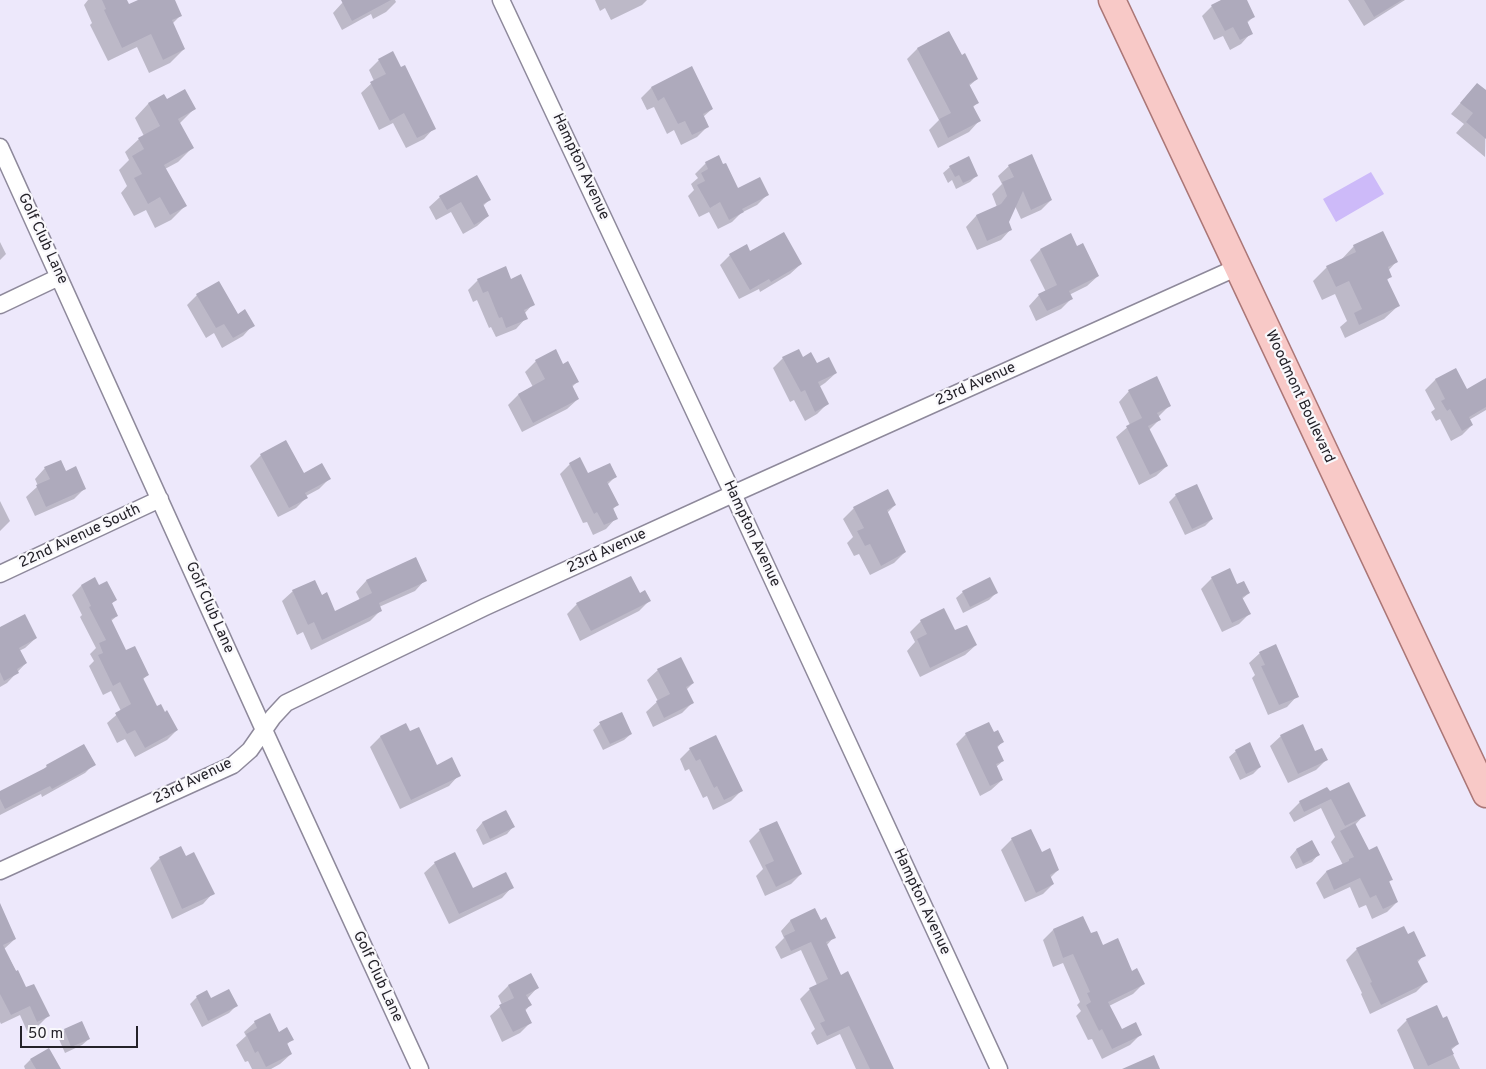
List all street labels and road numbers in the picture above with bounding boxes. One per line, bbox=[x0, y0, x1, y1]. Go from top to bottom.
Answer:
street label: Hampton Avenue bbox=[547, 111, 613, 223]
street label: Golf Club Lane bbox=[13, 191, 71, 287]
street label: Woodmont Boulevard bbox=[1260, 328, 1338, 466]
street label: 23rd Avenue bbox=[933, 359, 1019, 411]
street label: Hampton Avenue bbox=[718, 478, 784, 590]
street label: 22nd Avenue South bbox=[16, 501, 144, 573]
street label: 23rd Avenue bbox=[564, 526, 650, 578]
street label: Golf Club Lane bbox=[181, 559, 237, 657]
street label: 23rd Avenue bbox=[151, 755, 235, 809]
street label: Hampton Avenue bbox=[888, 846, 954, 958]
street label: Golf Club Lane bbox=[348, 929, 406, 1025]

